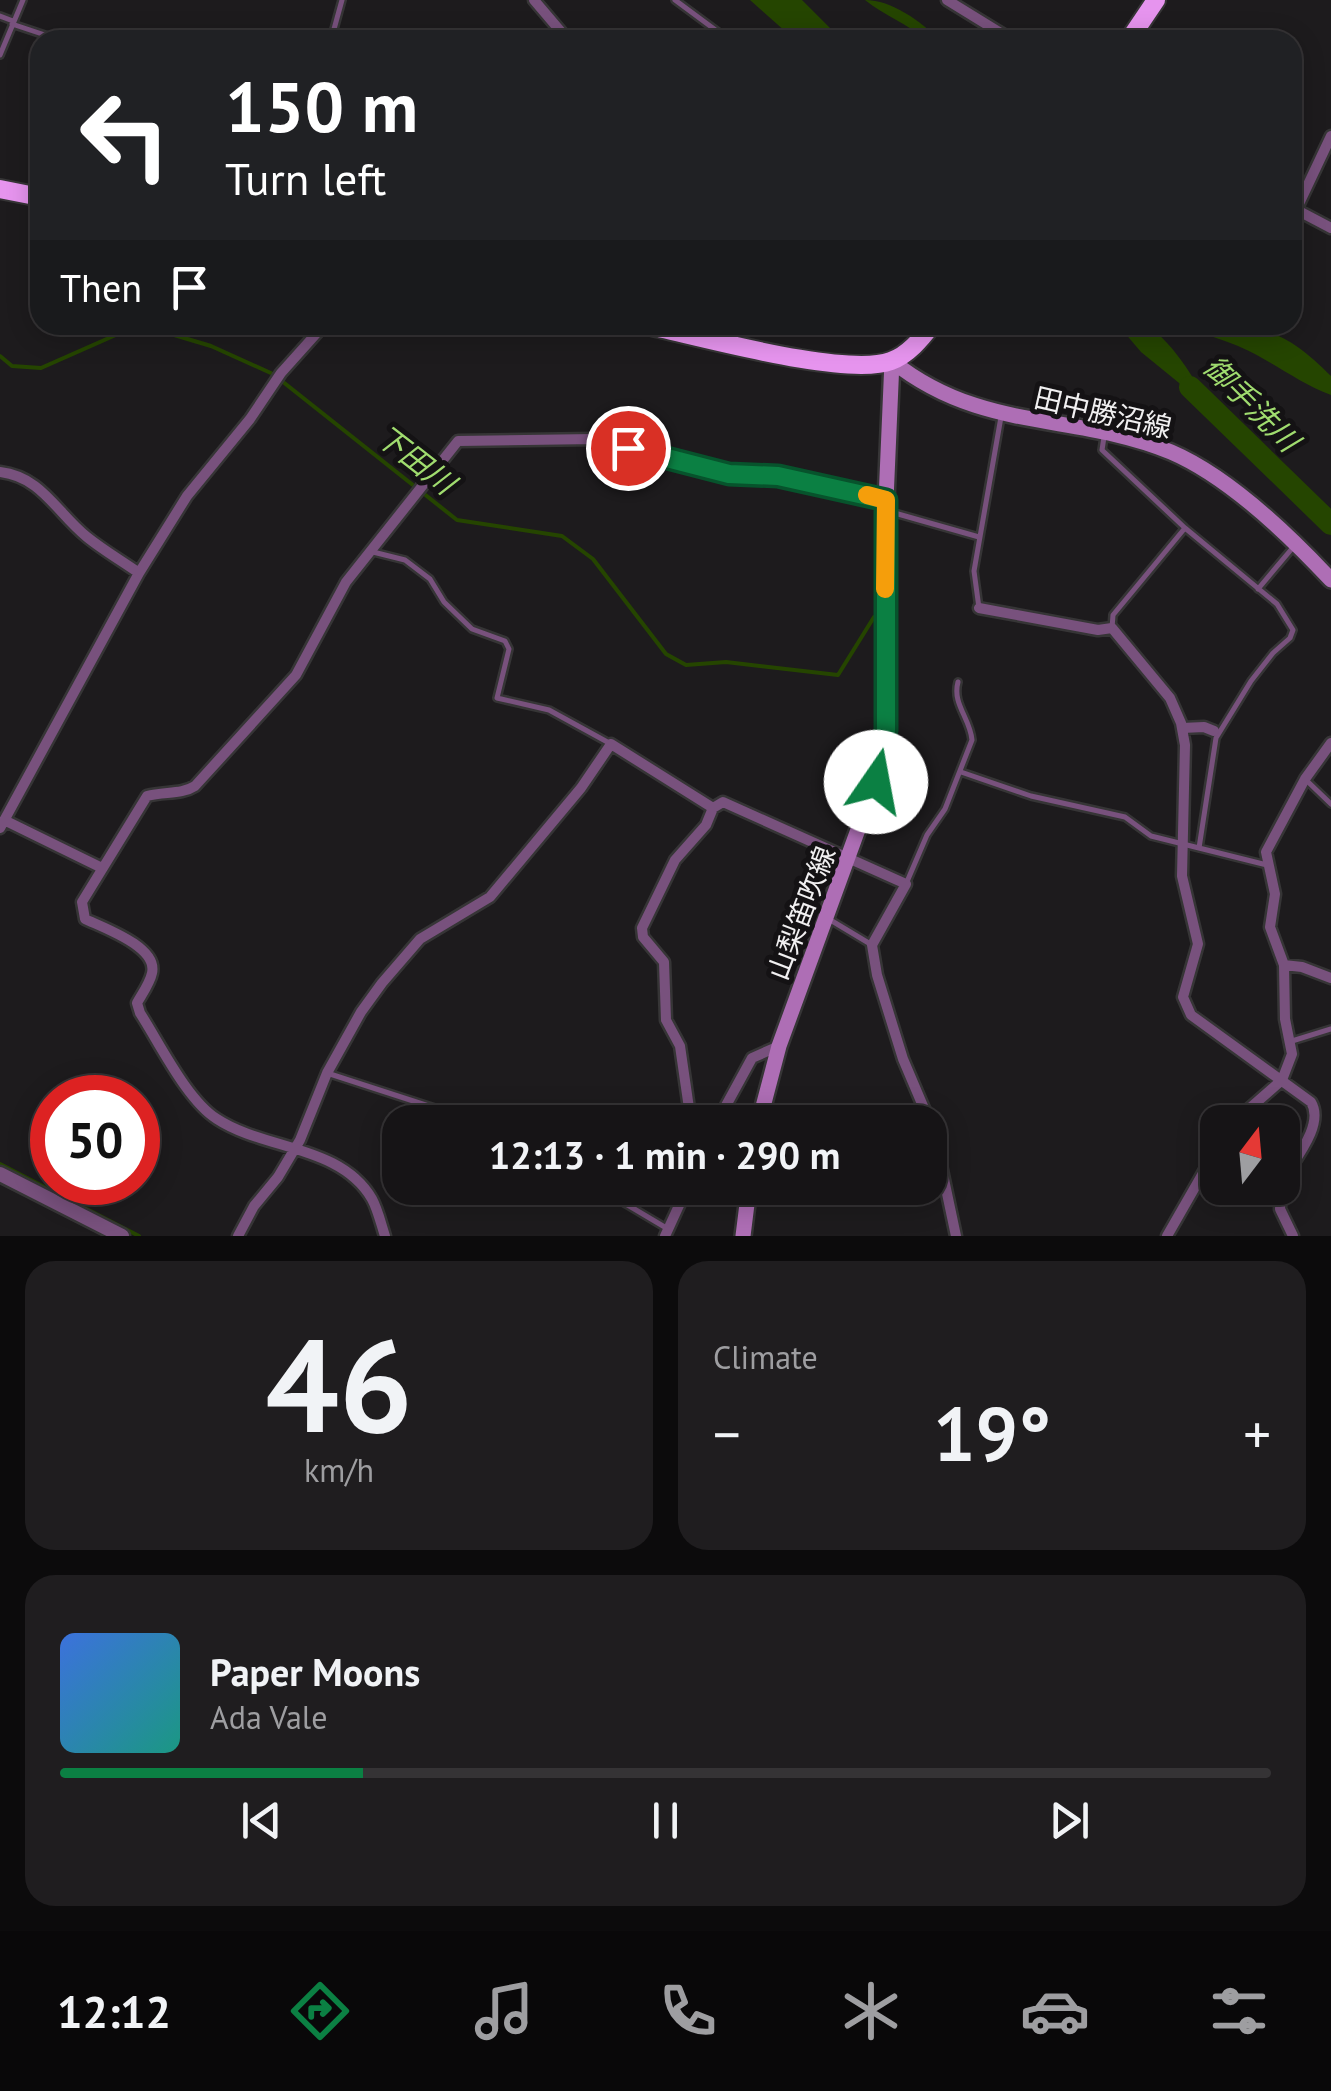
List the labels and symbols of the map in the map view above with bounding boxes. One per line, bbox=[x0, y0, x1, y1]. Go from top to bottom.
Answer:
water label: 御手洗川 bbox=[1196, 347, 1310, 461]
street label: 田中勝沼線 bbox=[1031, 378, 1175, 446]
pin bbox=[586, 406, 671, 491]
water label: 下田川 bbox=[369, 416, 466, 504]
position arrow bbox=[824, 730, 928, 834]
street label: 山梨笛吹線 bbox=[759, 841, 843, 985]
speed limit sign: 50 bbox=[30, 1075, 160, 1205]
north arrow bbox=[1200, 1105, 1300, 1205]

